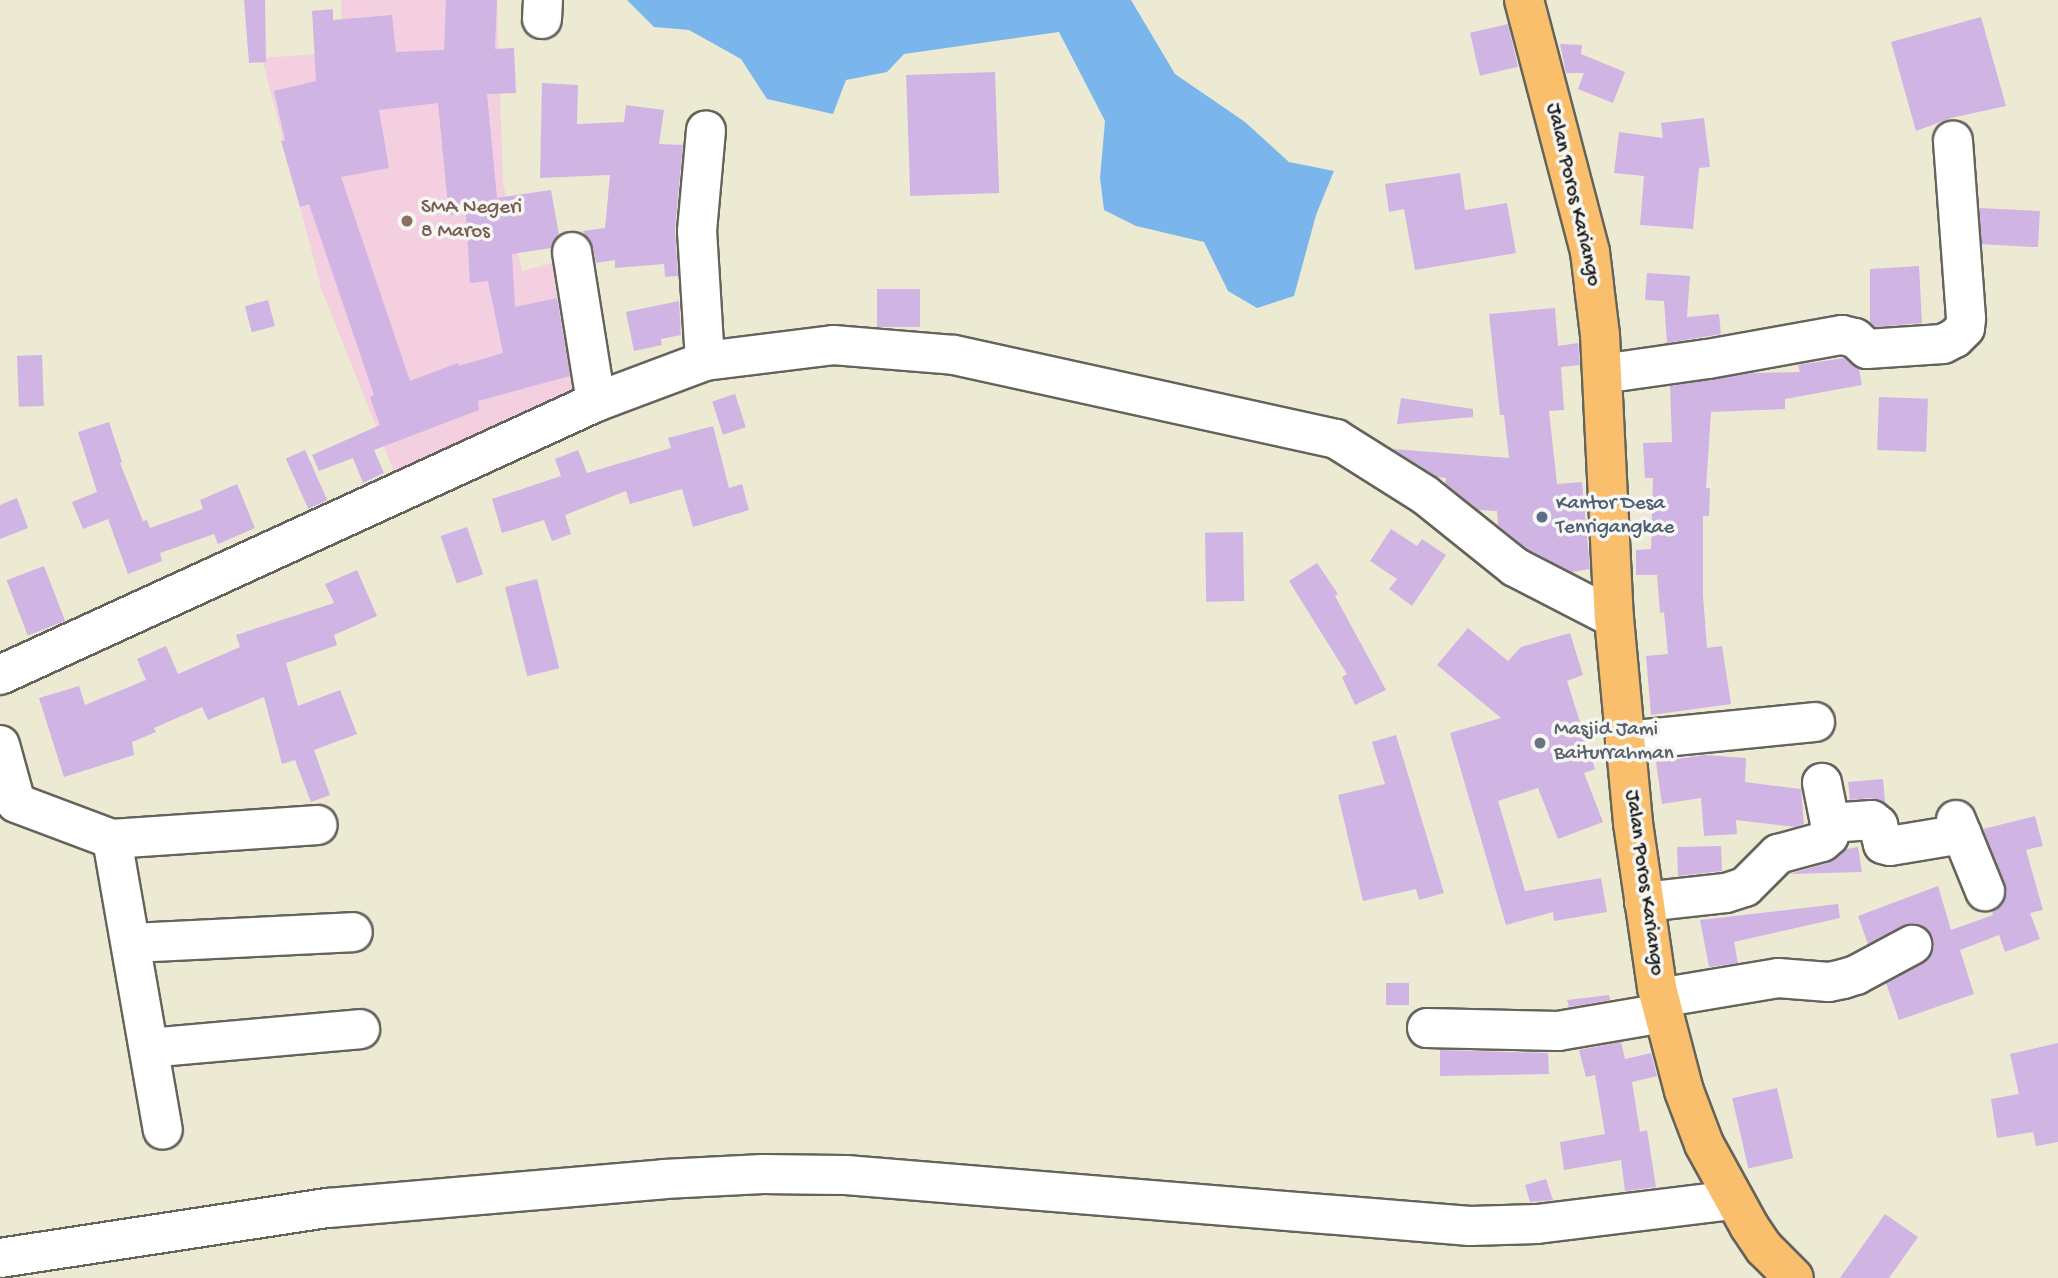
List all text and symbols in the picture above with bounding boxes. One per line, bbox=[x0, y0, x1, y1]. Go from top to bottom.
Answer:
street label: Jalan Poros Kariango bbox=[1539, 101, 1605, 289]
place label: SMA Negeri 8 Maros bbox=[421, 196, 522, 246]
marker: SMA Negeri 8 Maros bbox=[399, 213, 415, 229]
place label: Kantor Desa Tenrigangkae bbox=[1556, 492, 1674, 542]
marker: Kantor Desa Tenrigangkae bbox=[1534, 509, 1550, 525]
place label: Masjid Jami Baiturrahman bbox=[1554, 718, 1674, 768]
marker: Masjid Jami Baiturrahman bbox=[1532, 735, 1548, 751]
street label: Jalan Poros Kariango bbox=[1617, 789, 1669, 977]

